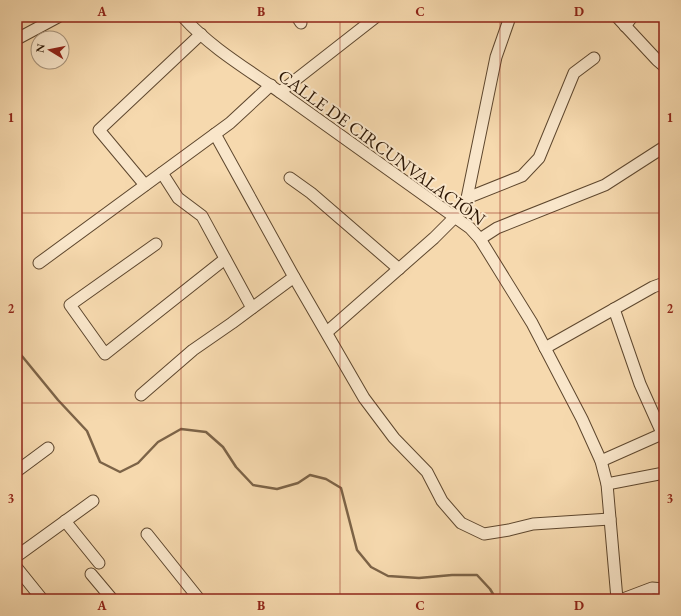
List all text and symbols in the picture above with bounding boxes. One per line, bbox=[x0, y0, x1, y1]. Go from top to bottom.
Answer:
text: A bbox=[96, 3, 107, 20]
text: B bbox=[257, 3, 265, 20]
text: C bbox=[415, 3, 425, 20]
text: D bbox=[574, 3, 584, 20]
north arrow bbox=[30, 30, 70, 70]
text: N bbox=[32, 43, 48, 54]
street label: CALLE DE CIRCUNVALACIÓN bbox=[274, 64, 491, 230]
text: 1 bbox=[8, 109, 15, 126]
text: 1 bbox=[667, 109, 674, 126]
text: 2 bbox=[8, 300, 15, 317]
text: 2 bbox=[667, 300, 674, 317]
text: 3 bbox=[8, 490, 15, 507]
text: 3 bbox=[667, 490, 674, 507]
text: A bbox=[96, 597, 107, 614]
text: B bbox=[257, 597, 265, 614]
text: C bbox=[415, 597, 425, 614]
text: D bbox=[574, 597, 584, 614]

